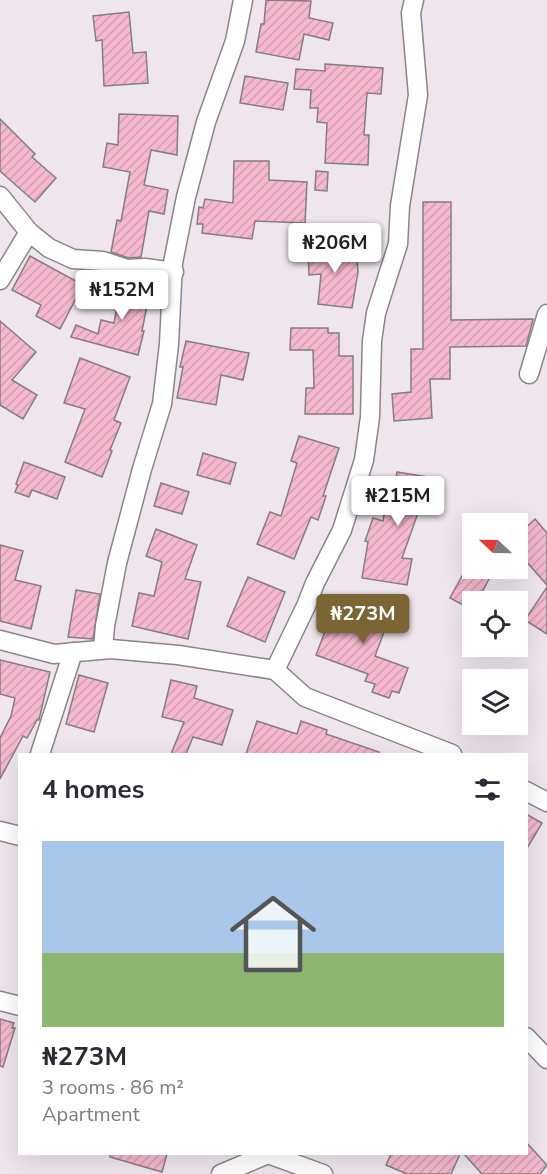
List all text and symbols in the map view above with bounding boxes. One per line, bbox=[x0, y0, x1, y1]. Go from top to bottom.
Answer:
pin: ₦206M bbox=[293, 223, 377, 274]
text: ₦206M bbox=[302, 229, 368, 256]
pin: ₦152M bbox=[80, 270, 164, 321]
text: ₦152M bbox=[89, 276, 155, 303]
pin: ₦215M bbox=[356, 476, 440, 527]
text: ₦215M bbox=[365, 482, 431, 509]
north arrow bbox=[462, 513, 528, 579]
map controls bbox=[462, 513, 528, 735]
button: locate bbox=[462, 591, 528, 657]
pin: ₦273M bbox=[321, 594, 405, 645]
text: ₦273M bbox=[330, 600, 396, 627]
button: layers bbox=[462, 669, 528, 735]
text: 4 homes bbox=[42, 772, 144, 807]
icon: filters bbox=[471, 773, 504, 806]
icon: home bbox=[219, 880, 327, 988]
text: ₦273M bbox=[42, 1039, 127, 1074]
text: 3 rooms · 86 m² bbox=[42, 1074, 184, 1101]
text: Apartment bbox=[42, 1101, 140, 1128]

